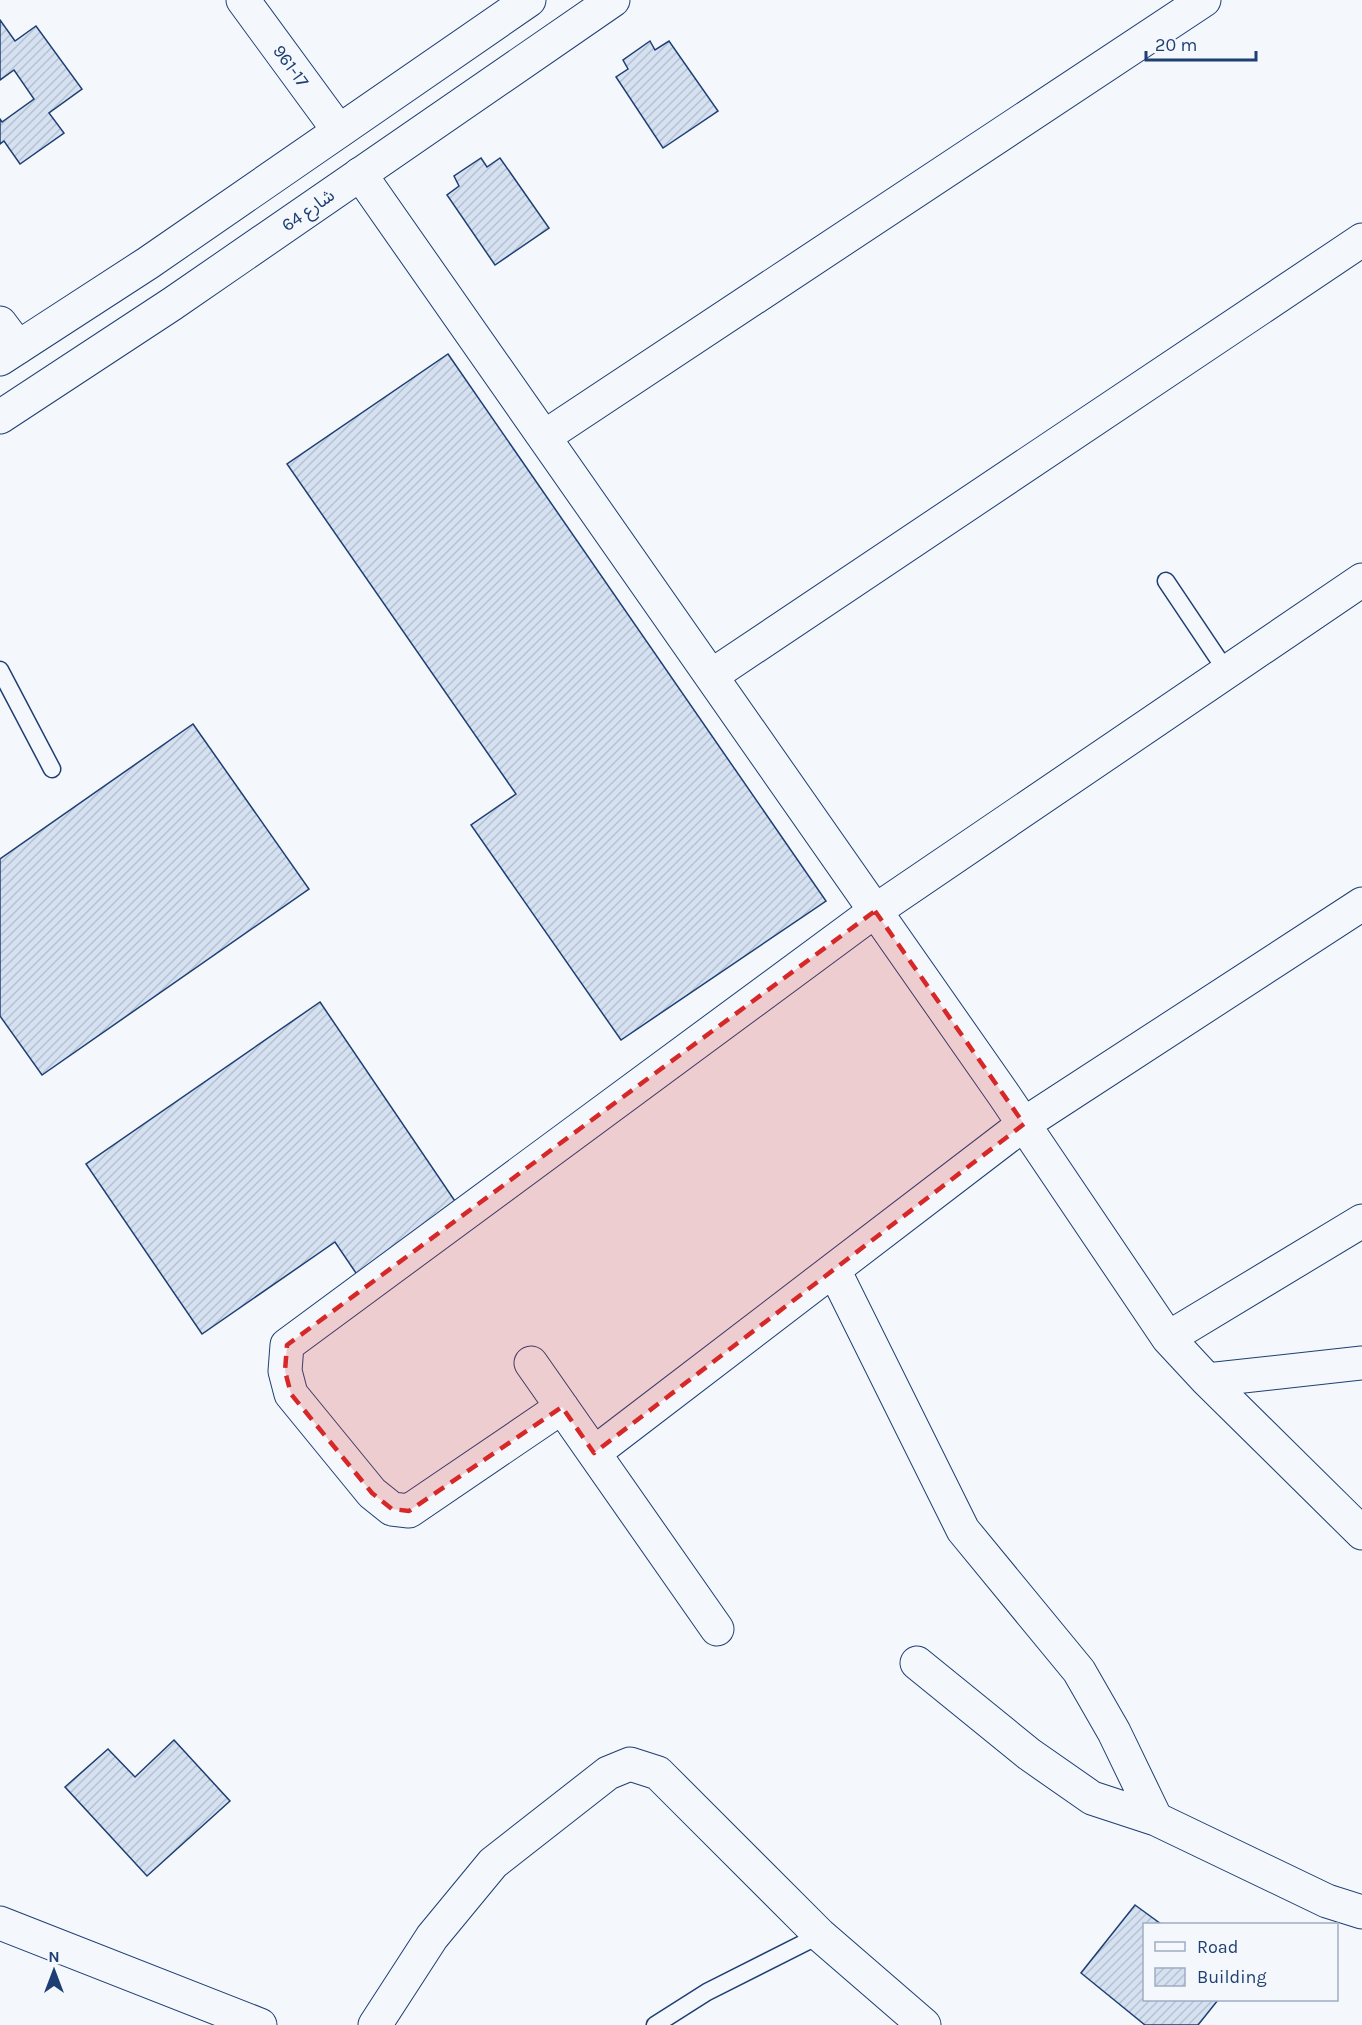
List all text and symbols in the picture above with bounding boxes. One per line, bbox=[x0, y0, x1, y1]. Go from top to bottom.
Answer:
scale bar bbox=[1146, 24, 1256, 62]
text: 20 m bbox=[1155, 34, 1197, 56]
street label: 961-17 bbox=[268, 40, 314, 92]
street label: شارع 64 bbox=[277, 184, 340, 239]
legend bbox=[1143, 1923, 1338, 2001]
text: Road bbox=[1197, 1936, 1238, 1958]
north arrow bbox=[24, 1941, 84, 2001]
text: N bbox=[48, 1947, 60, 1966]
text: Building bbox=[1197, 1966, 1267, 1988]

